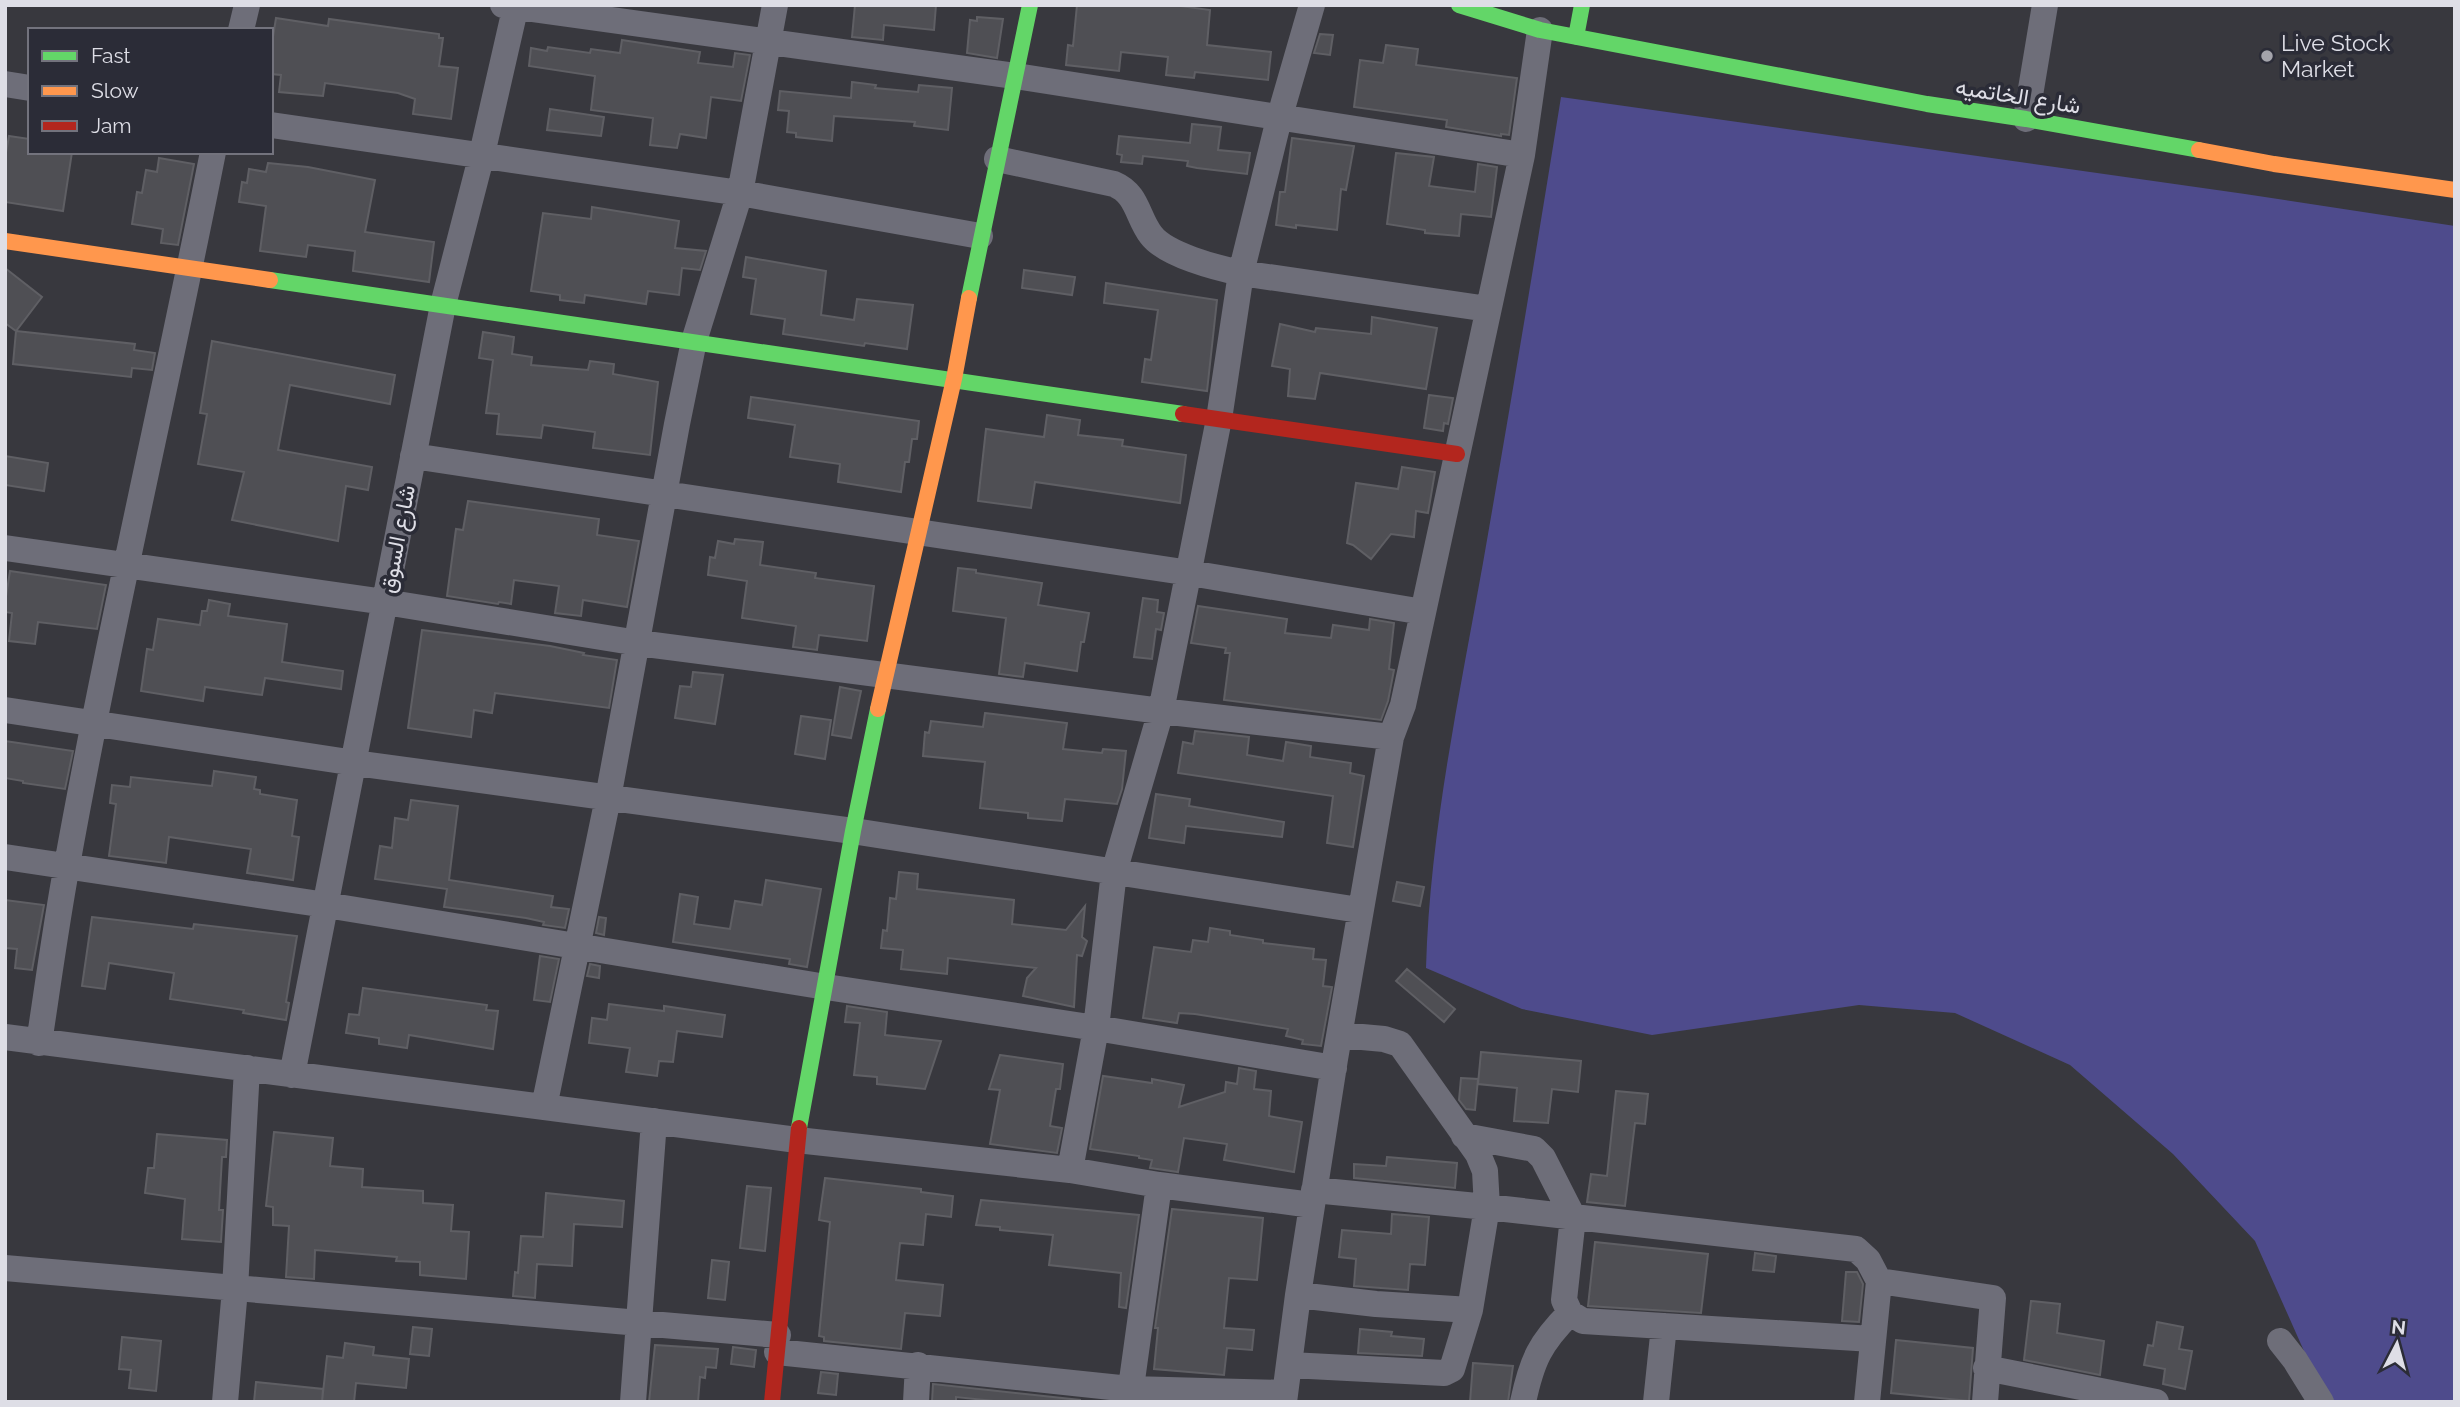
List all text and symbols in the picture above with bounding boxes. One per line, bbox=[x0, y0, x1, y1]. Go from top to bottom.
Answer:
legend bbox=[28, 28, 273, 154]
place label: Live Stock Market bbox=[2281, 29, 2390, 82]
text: Fast bbox=[91, 43, 131, 68]
marker: Live Stock Market bbox=[2259, 48, 2275, 64]
street label: شارع الخاتميه bbox=[1953, 72, 2083, 122]
text: Slow bbox=[91, 78, 139, 103]
text: Jam bbox=[91, 113, 132, 138]
street label: شارع السوق bbox=[373, 483, 423, 596]
north arrow bbox=[2362, 1309, 2432, 1379]
text: N bbox=[2390, 1315, 2407, 1339]

